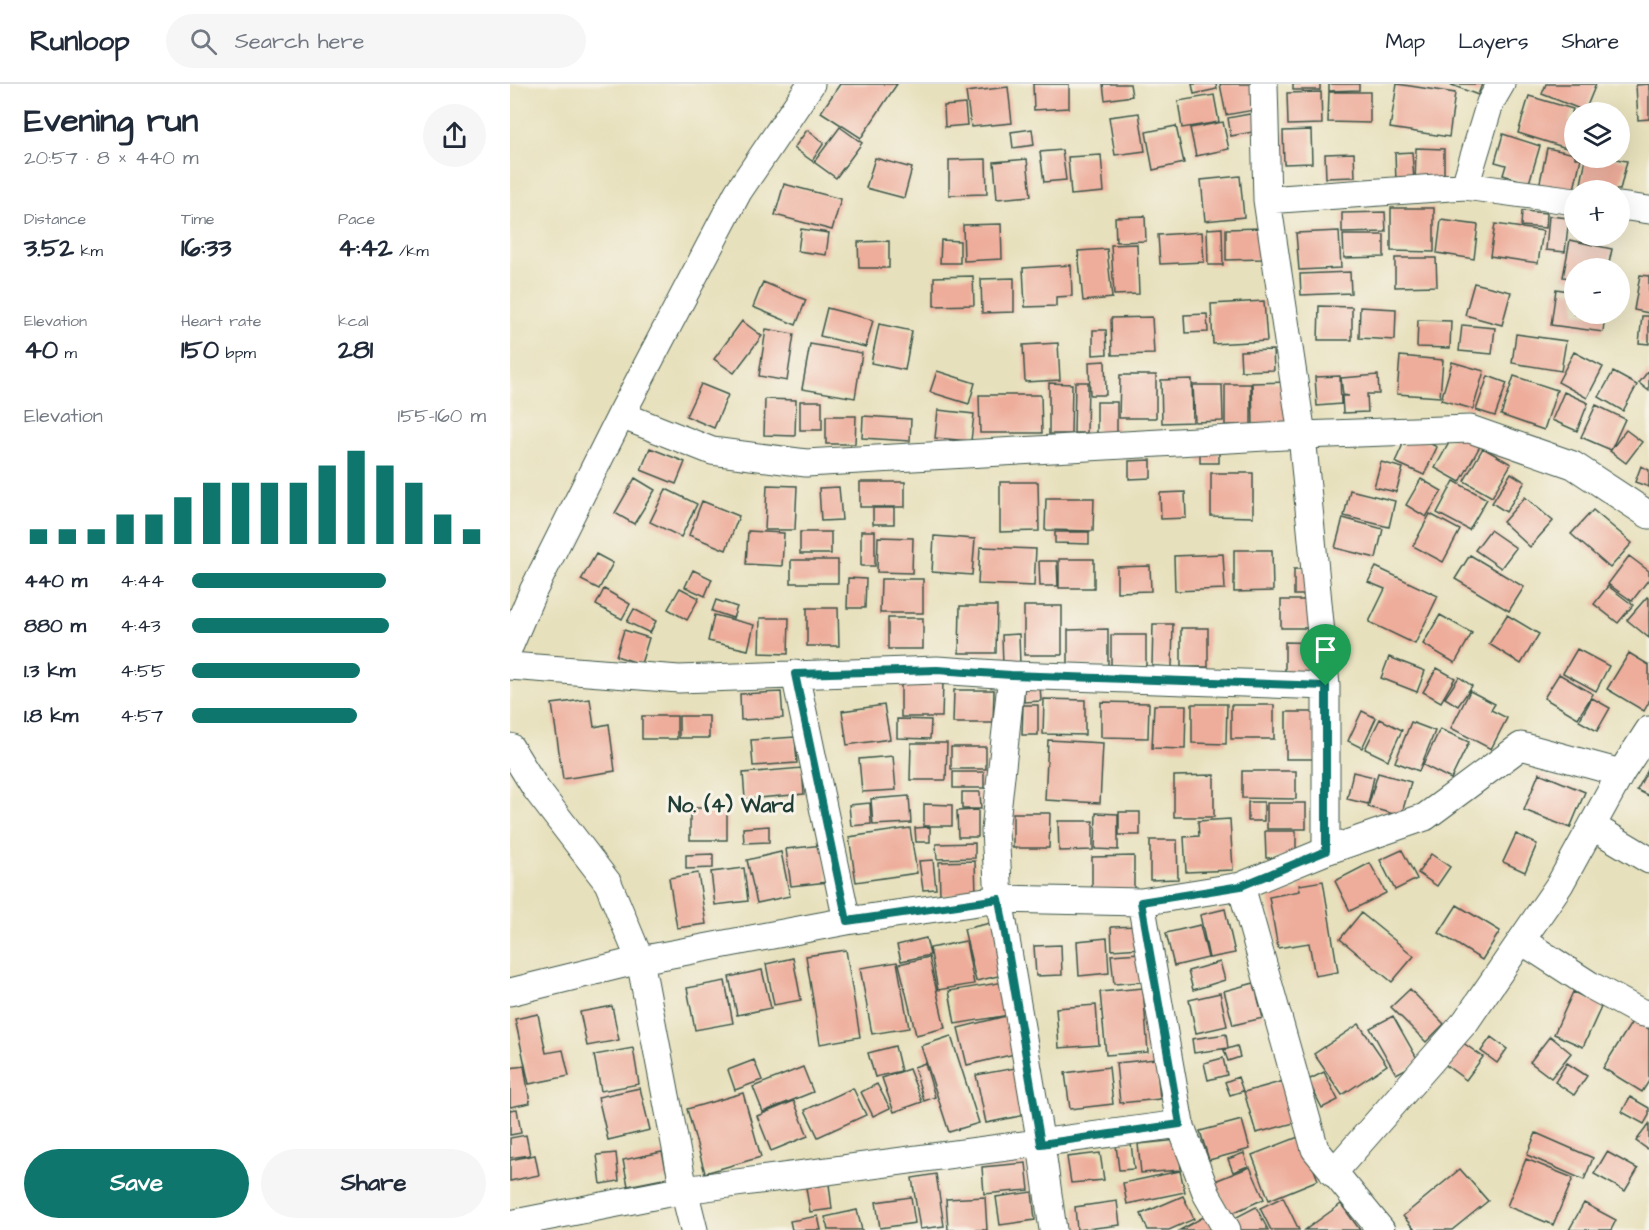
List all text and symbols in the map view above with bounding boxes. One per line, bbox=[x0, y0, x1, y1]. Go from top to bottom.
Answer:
search box bbox=[166, 14, 586, 68]
text: Runloop bbox=[30, 22, 130, 61]
icon: search bbox=[187, 25, 220, 58]
text: Search here bbox=[235, 26, 365, 57]
text: Map bbox=[1385, 27, 1425, 56]
text: Layers bbox=[1458, 27, 1528, 56]
text: Share bbox=[1561, 27, 1619, 56]
text: Evening run bbox=[24, 98, 198, 144]
map controls bbox=[1564, 102, 1630, 324]
button: layers bbox=[1564, 102, 1630, 168]
button: share bbox=[423, 104, 486, 167]
text: 20:57 · 8 × 440 m bbox=[24, 144, 199, 172]
button: + bbox=[1564, 180, 1630, 246]
text: Distance bbox=[24, 208, 86, 230]
text: Time bbox=[181, 208, 215, 230]
text: Pace bbox=[338, 208, 375, 230]
text: 3.52 bbox=[24, 230, 74, 266]
text: 16:33 bbox=[181, 230, 231, 266]
text: 4:42 bbox=[338, 230, 393, 266]
text: km bbox=[74, 240, 103, 262]
text: /km bbox=[393, 240, 429, 262]
button: − bbox=[1564, 258, 1630, 324]
text: Elevation bbox=[24, 310, 87, 332]
text: Heart rate bbox=[181, 310, 261, 332]
text: kcal bbox=[338, 310, 369, 332]
text: 40 bbox=[24, 332, 58, 368]
text: 150 bbox=[181, 332, 219, 368]
text: 281 bbox=[338, 332, 373, 368]
text: m bbox=[58, 342, 77, 364]
text: bpm bbox=[219, 342, 256, 364]
text: Elevation bbox=[24, 402, 103, 430]
text: 155–160 m bbox=[398, 402, 486, 430]
text: 440 m bbox=[24, 567, 87, 595]
text: 4:44 bbox=[120, 567, 164, 595]
text: 880 m bbox=[24, 612, 86, 640]
text: 4:43 bbox=[120, 612, 161, 640]
pin bbox=[1300, 624, 1351, 686]
icon: arrive bbox=[1309, 633, 1342, 666]
text: 1.3 km bbox=[24, 657, 75, 685]
text: 4:55 bbox=[120, 657, 165, 685]
text: 1.8 km bbox=[24, 702, 78, 730]
text: 4:57 bbox=[120, 702, 163, 730]
district label: No. (4) Ward bbox=[668, 791, 794, 820]
button: Save bbox=[24, 1149, 249, 1218]
button: Share bbox=[261, 1149, 486, 1218]

